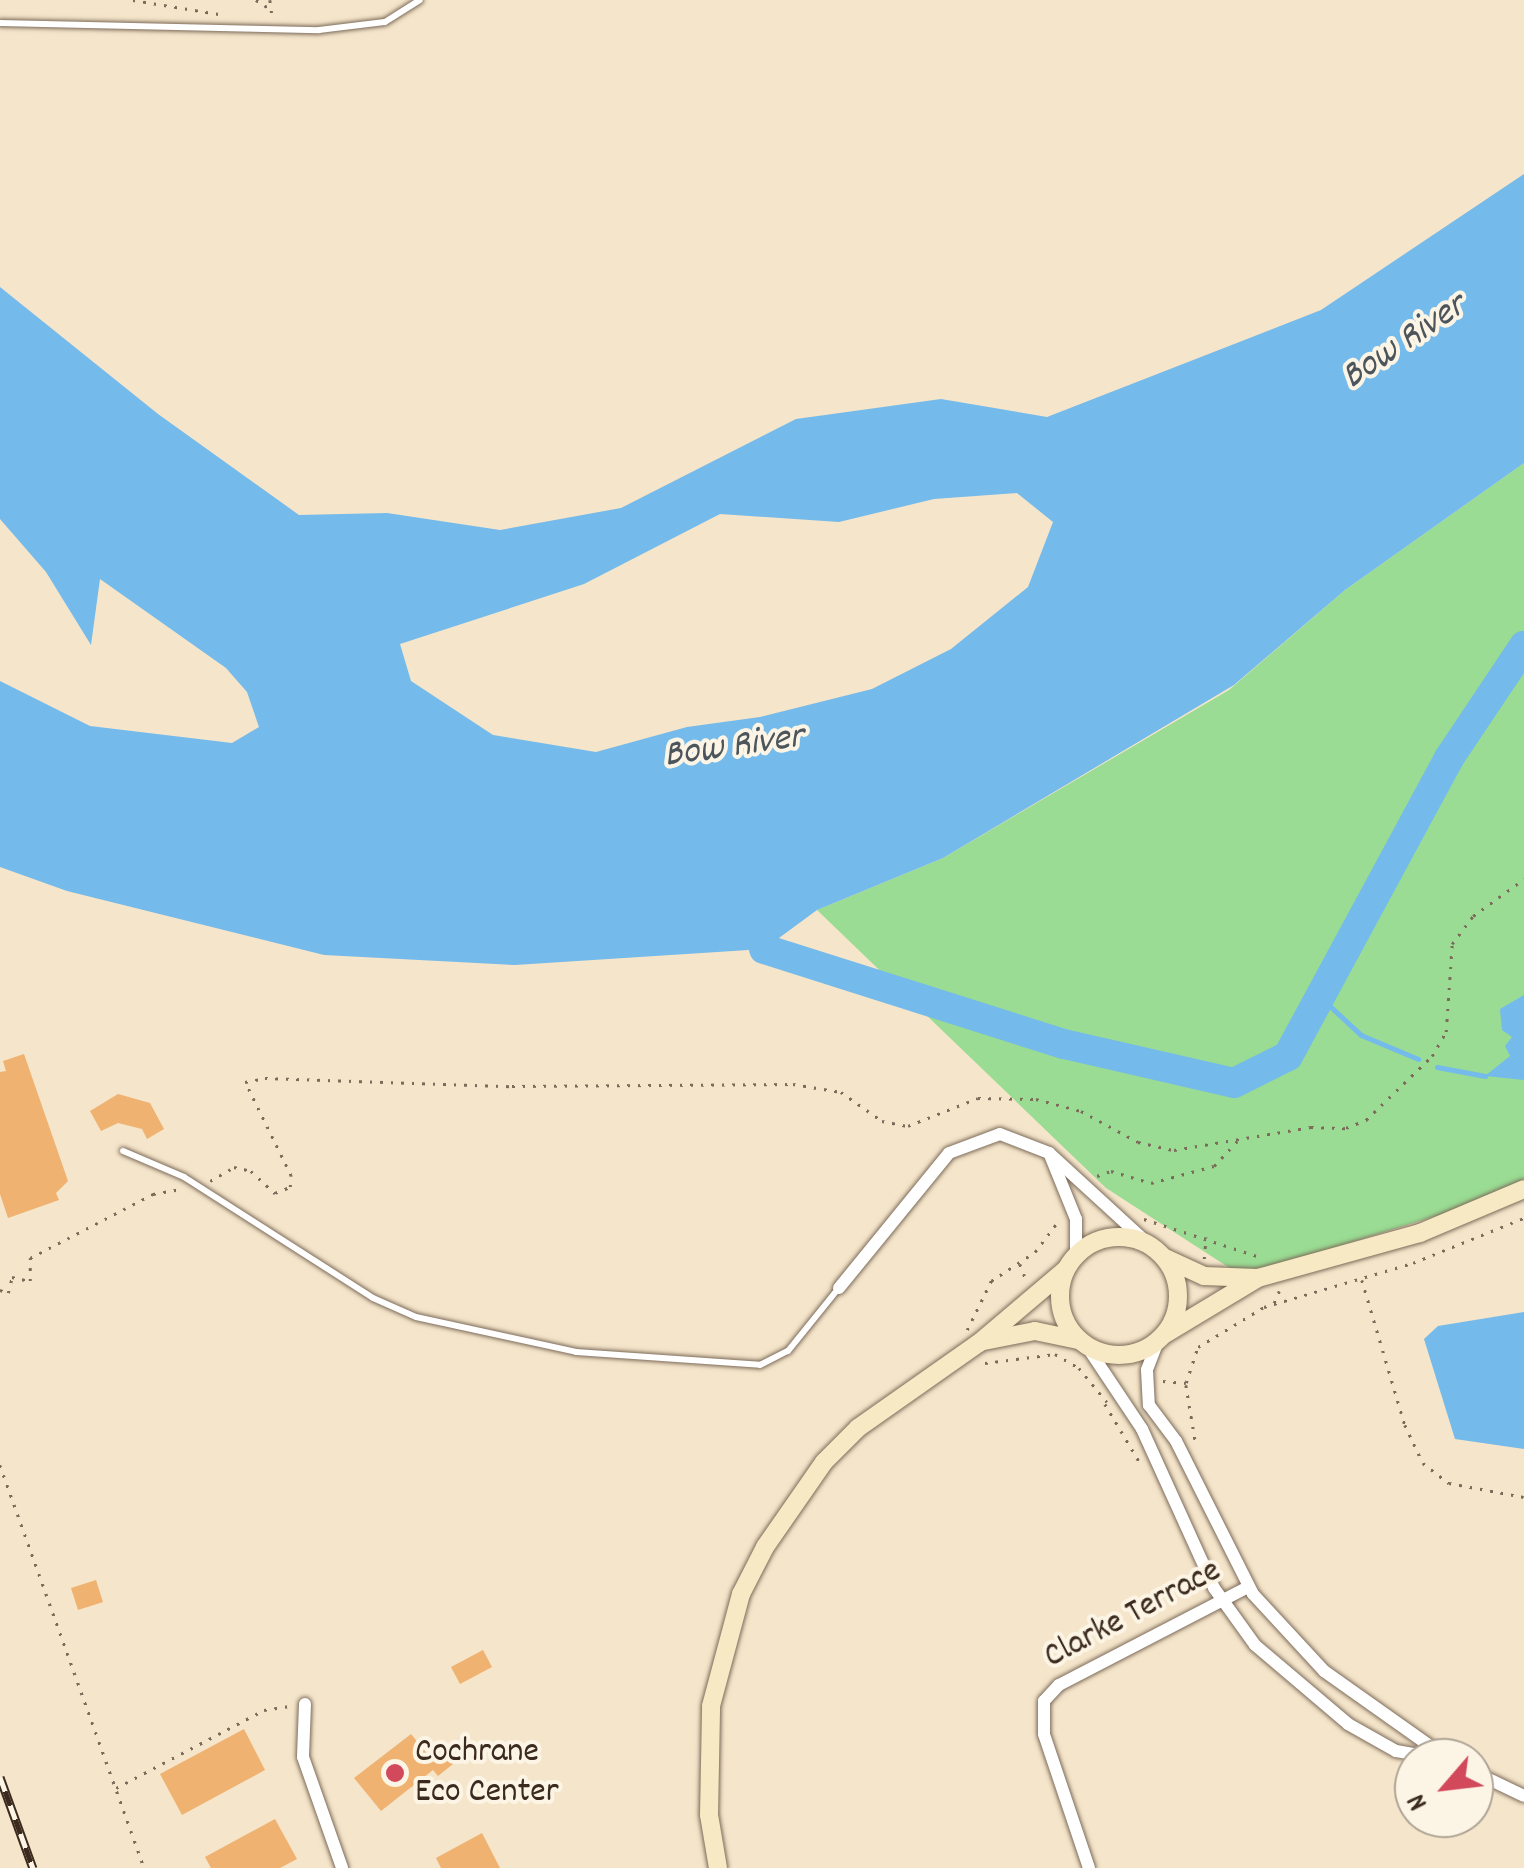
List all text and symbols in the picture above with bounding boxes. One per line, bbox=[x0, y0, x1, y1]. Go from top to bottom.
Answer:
water label: Bow River bbox=[1334, 285, 1476, 401]
water label: Bow River bbox=[661, 716, 807, 780]
street label: Clarke Terrace bbox=[1037, 1551, 1229, 1679]
place label: Cochrane Eco Center bbox=[415, 1732, 559, 1814]
north arrow bbox=[1394, 1738, 1494, 1838]
marker: Cochrane Eco Center bbox=[384, 1762, 406, 1784]
text: N bbox=[1398, 1786, 1440, 1817]

